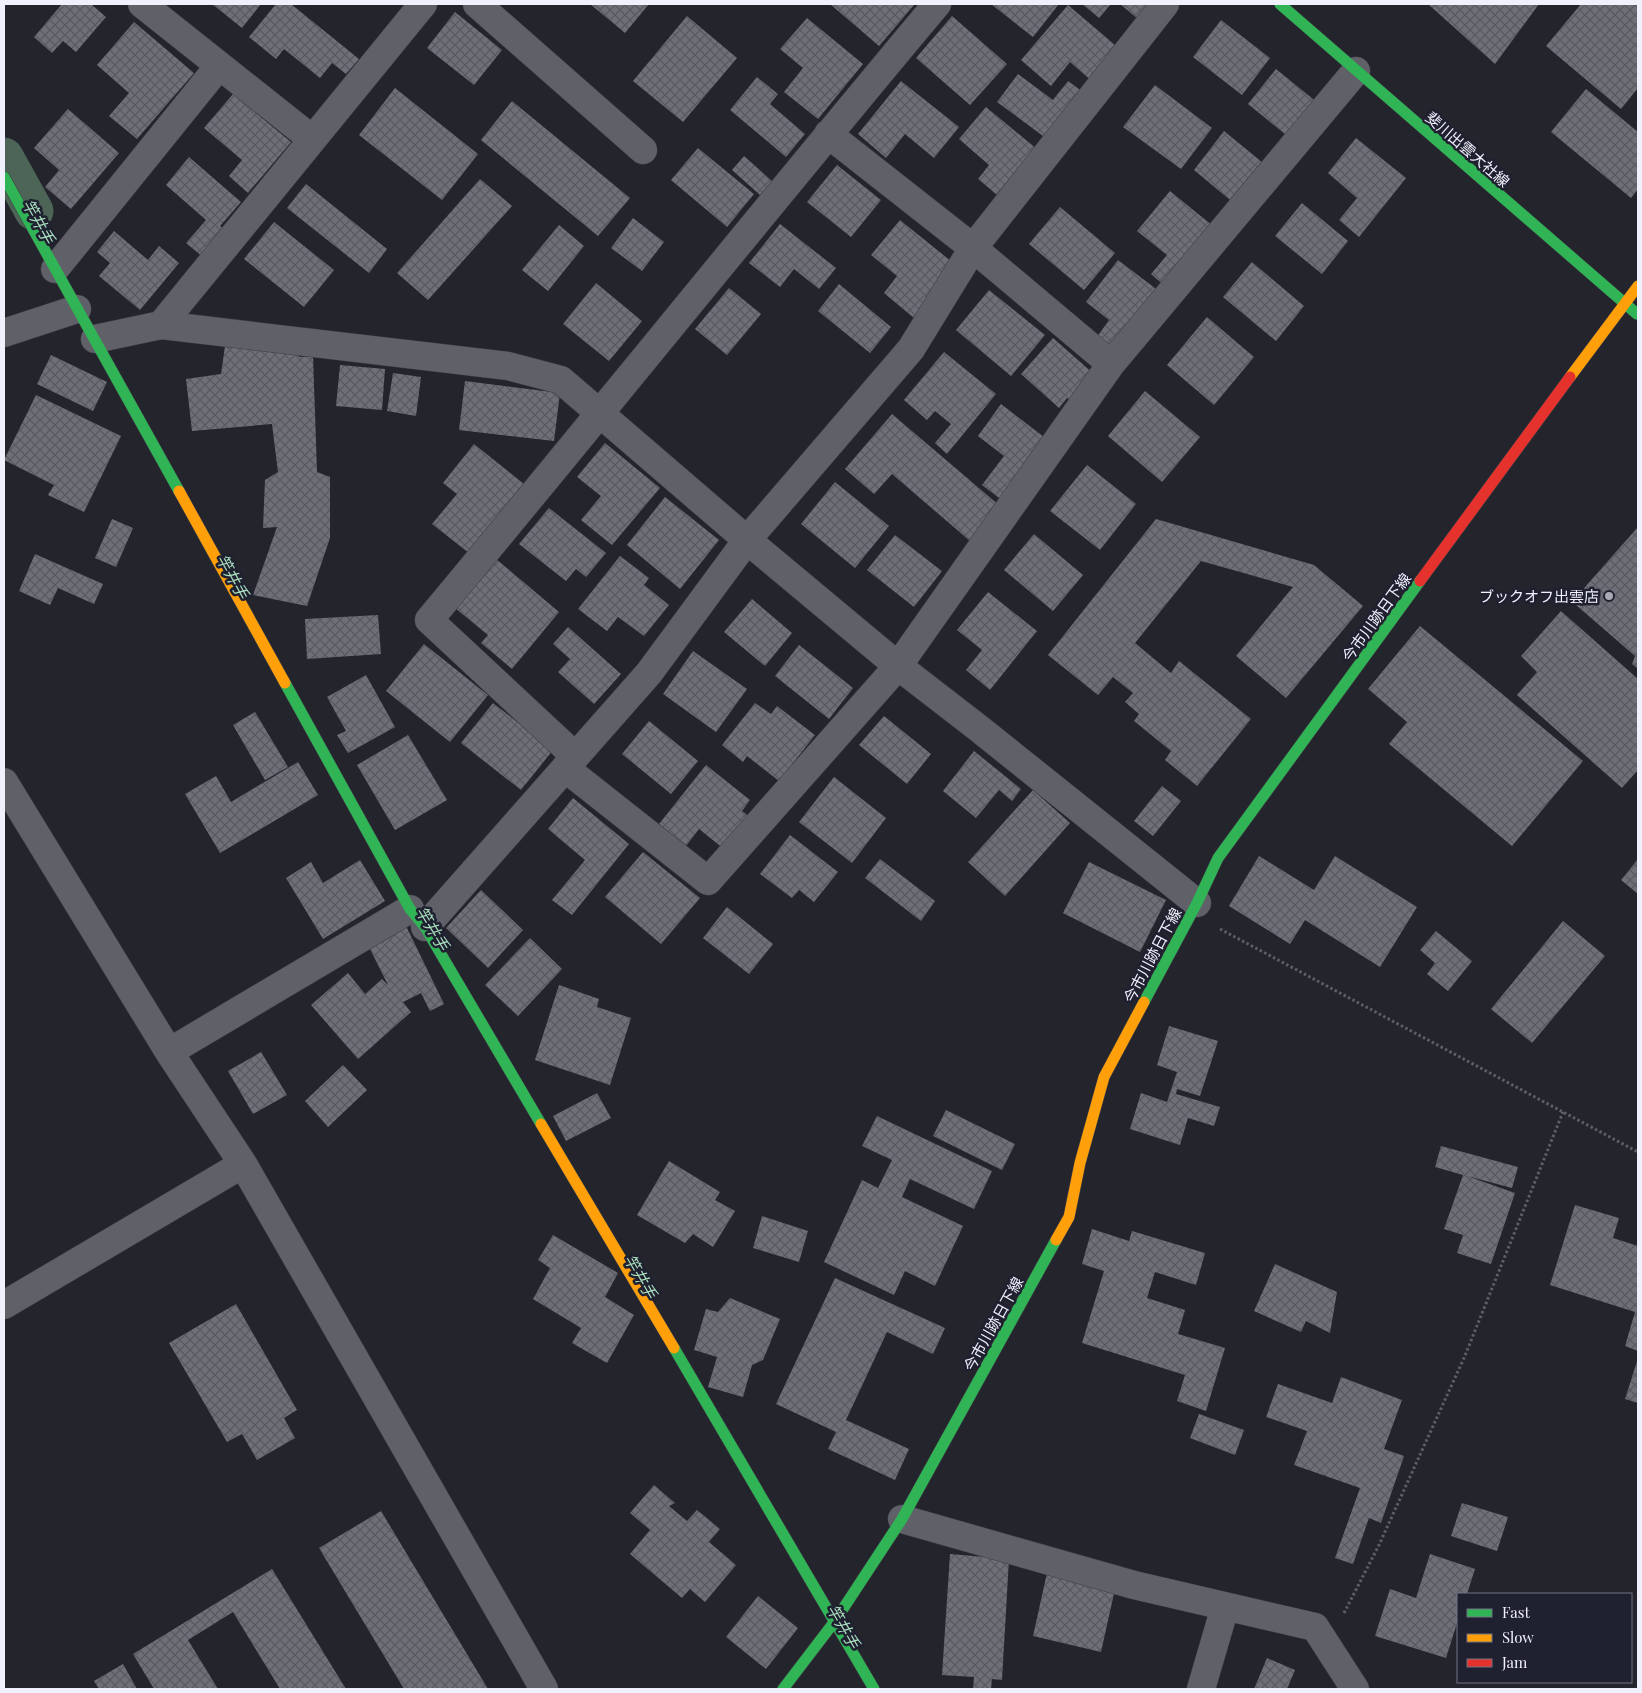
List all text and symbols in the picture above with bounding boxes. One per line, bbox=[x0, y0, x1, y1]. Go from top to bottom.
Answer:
street label: 斐川出雲大社線 bbox=[1422, 107, 1514, 191]
water label: 竿井手 bbox=[18, 195, 60, 248]
water label: 竿井手 bbox=[212, 550, 254, 603]
street label: 今市川跡日下線 bbox=[1337, 569, 1415, 665]
place label: ブックオフ出雲店 bbox=[1479, 586, 1599, 606]
marker: ブックオフ出雲店 bbox=[1603, 590, 1615, 602]
water label: 竿井手 bbox=[412, 902, 455, 955]
street label: 今市川跡日下線 bbox=[1119, 904, 1185, 1006]
water label: 竿井手 bbox=[620, 1250, 663, 1303]
street label: 今市川跡日下線 bbox=[959, 1273, 1027, 1375]
legend bbox=[1457, 1593, 1632, 1683]
water label: 竿井手 bbox=[823, 1600, 866, 1653]
text: Fast bbox=[1502, 1602, 1531, 1622]
text: Slow bbox=[1502, 1627, 1534, 1647]
text: Jam bbox=[1501, 1652, 1528, 1672]

